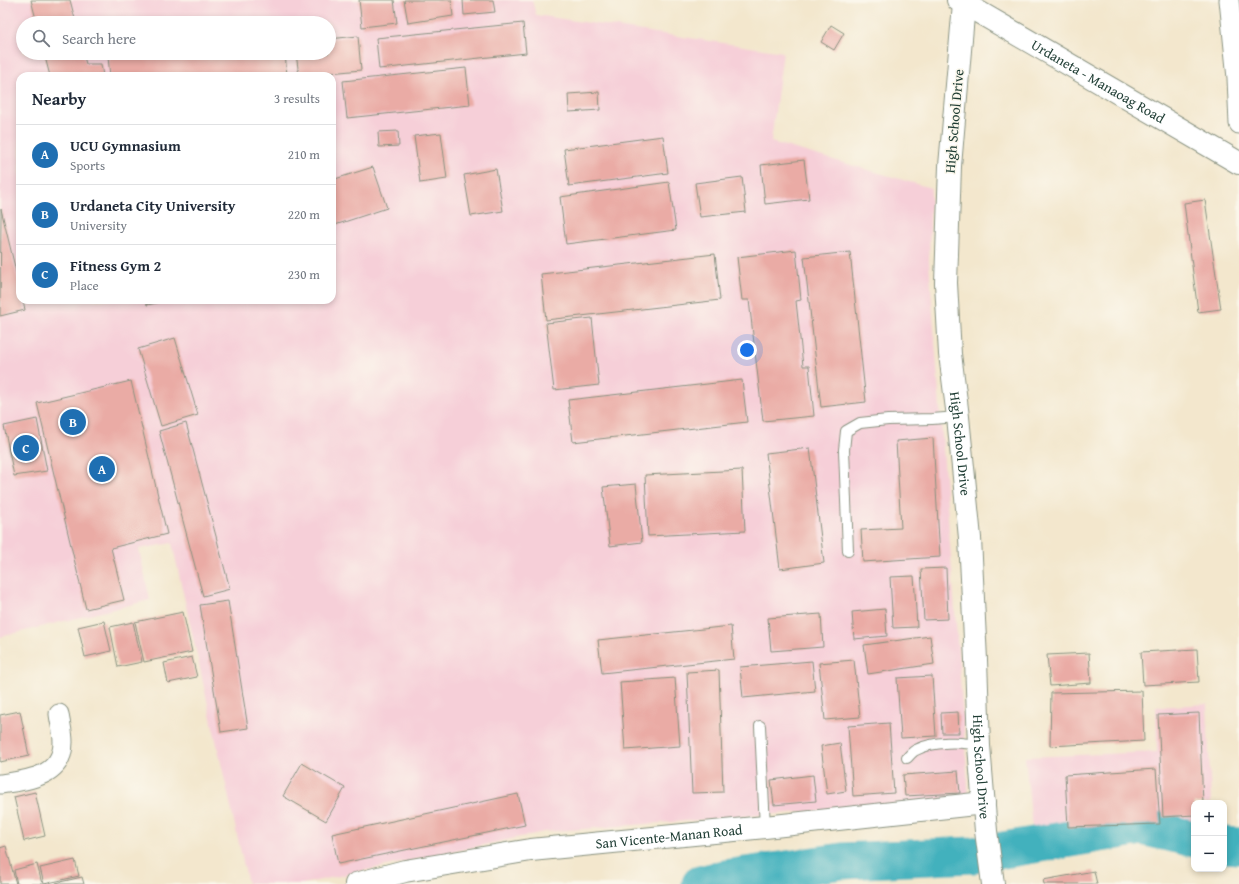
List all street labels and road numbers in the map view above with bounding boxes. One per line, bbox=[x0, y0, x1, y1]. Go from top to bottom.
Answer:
street label: Urdaneta - Manaoag Road bbox=[1027, 35, 1169, 128]
street label: High School Drive bbox=[939, 68, 969, 174]
street label: High School Drive bbox=[945, 390, 976, 497]
street label: High School Drive bbox=[968, 714, 995, 820]
street label: San Vicente-Manan Road bbox=[595, 819, 744, 854]

